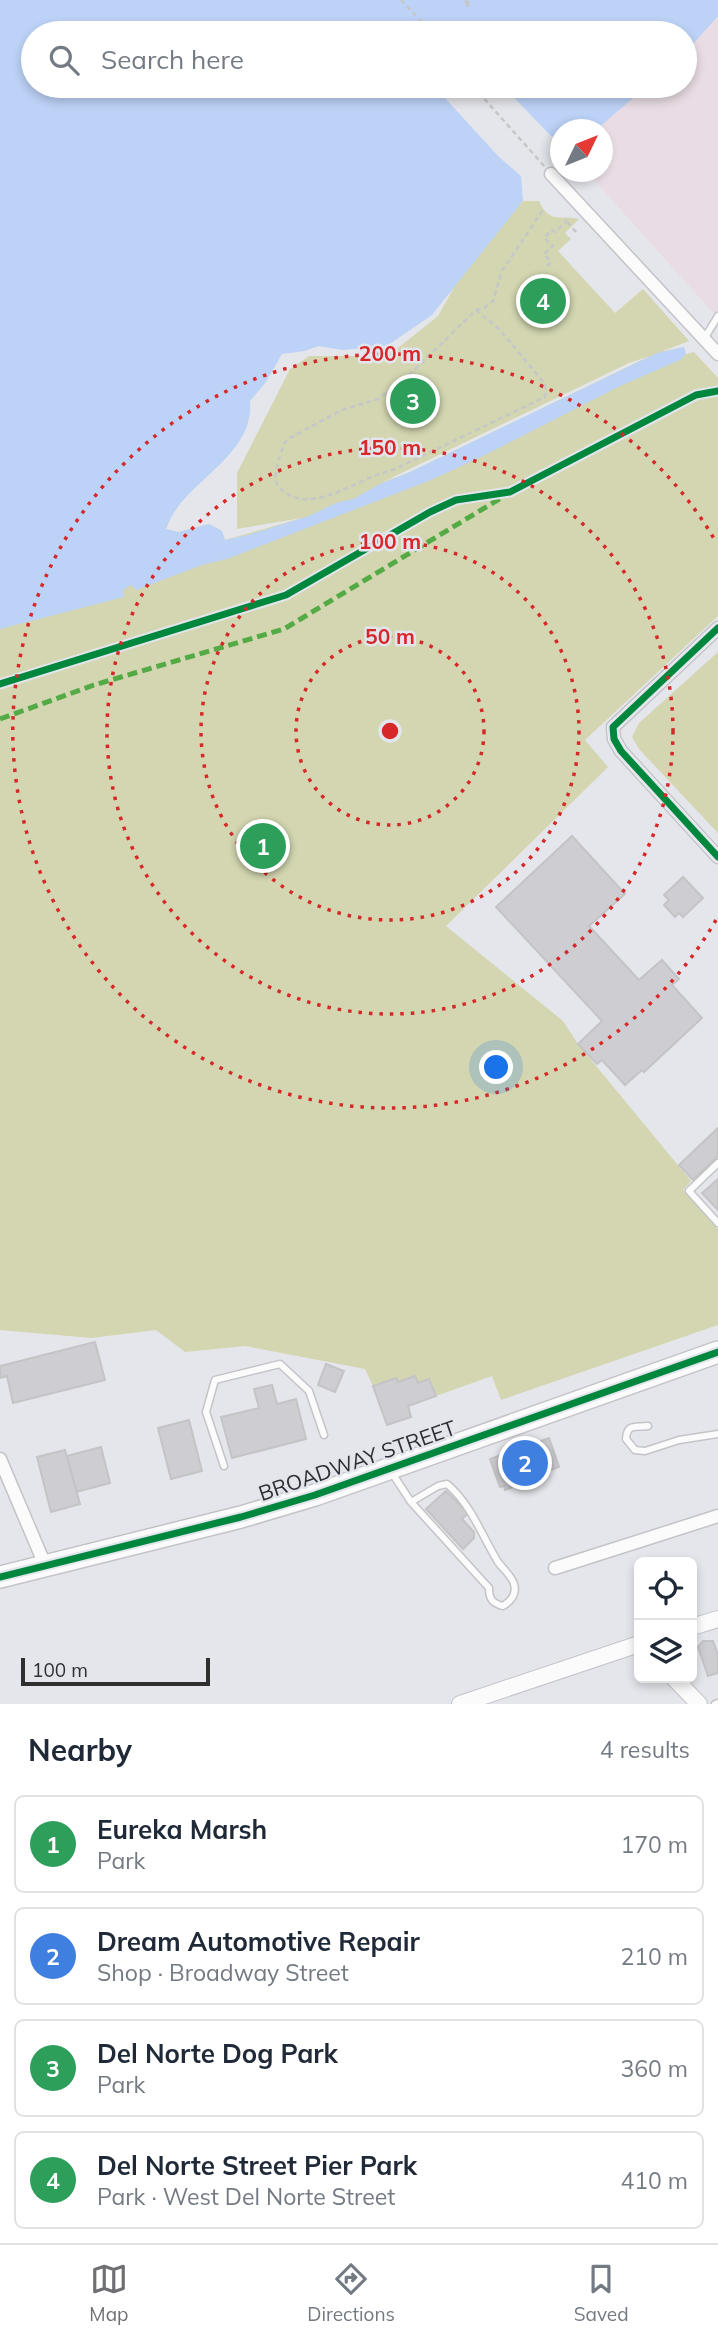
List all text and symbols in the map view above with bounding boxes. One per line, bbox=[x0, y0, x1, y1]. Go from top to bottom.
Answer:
search box bbox=[21, 21, 697, 98]
icon: search bbox=[45, 41, 83, 79]
text: Search here bbox=[101, 43, 244, 76]
north arrow bbox=[550, 119, 613, 182]
pin: 4 bbox=[520, 275, 566, 327]
text: 200 m bbox=[359, 340, 421, 366]
pin: 3 bbox=[390, 375, 436, 427]
text: 150 m bbox=[359, 434, 421, 460]
text: 100 m bbox=[359, 528, 421, 554]
text: 50 m bbox=[365, 623, 415, 649]
centre of rings bbox=[378, 719, 402, 743]
pin: 1 bbox=[240, 820, 286, 872]
your location bbox=[479, 1050, 513, 1084]
street label: BROADWAY STREET bbox=[255, 1414, 459, 1506]
pin: 2 bbox=[502, 1437, 548, 1489]
map controls bbox=[634, 1557, 697, 1683]
button: locate bbox=[634, 1557, 697, 1620]
button: layers bbox=[634, 1620, 697, 1683]
scale bar bbox=[21, 1655, 210, 1687]
text: 100 m bbox=[32, 1658, 88, 1682]
text: Nearby bbox=[28, 1731, 132, 1769]
text: 4 results bbox=[600, 1735, 690, 1764]
text: Eureka Marsh bbox=[97, 1813, 267, 1846]
text: 1 bbox=[46, 1830, 60, 1859]
text: 170 m bbox=[620, 1830, 688, 1859]
text: Park bbox=[97, 1846, 145, 1875]
text: Dream Automotive Repair bbox=[97, 1925, 420, 1958]
text: 2 bbox=[46, 1942, 60, 1971]
text: 210 m bbox=[620, 1942, 688, 1971]
text: Shop · Broadway Street bbox=[97, 1958, 349, 1987]
text: Del Norte Dog Park bbox=[97, 2037, 338, 2070]
text: 3 bbox=[46, 2054, 60, 2083]
text: 360 m bbox=[620, 2054, 688, 2083]
text: Park bbox=[97, 2070, 145, 2099]
text: Del Norte Street Pier Park bbox=[97, 2149, 417, 2182]
text: 4 bbox=[46, 2166, 60, 2195]
text: 410 m bbox=[620, 2166, 688, 2195]
text: Park · West Del Norte Street bbox=[97, 2182, 395, 2211]
tab: Map bbox=[89, 2260, 128, 2326]
tab: Directions bbox=[307, 2260, 395, 2326]
tab: Saved bbox=[574, 2260, 629, 2326]

